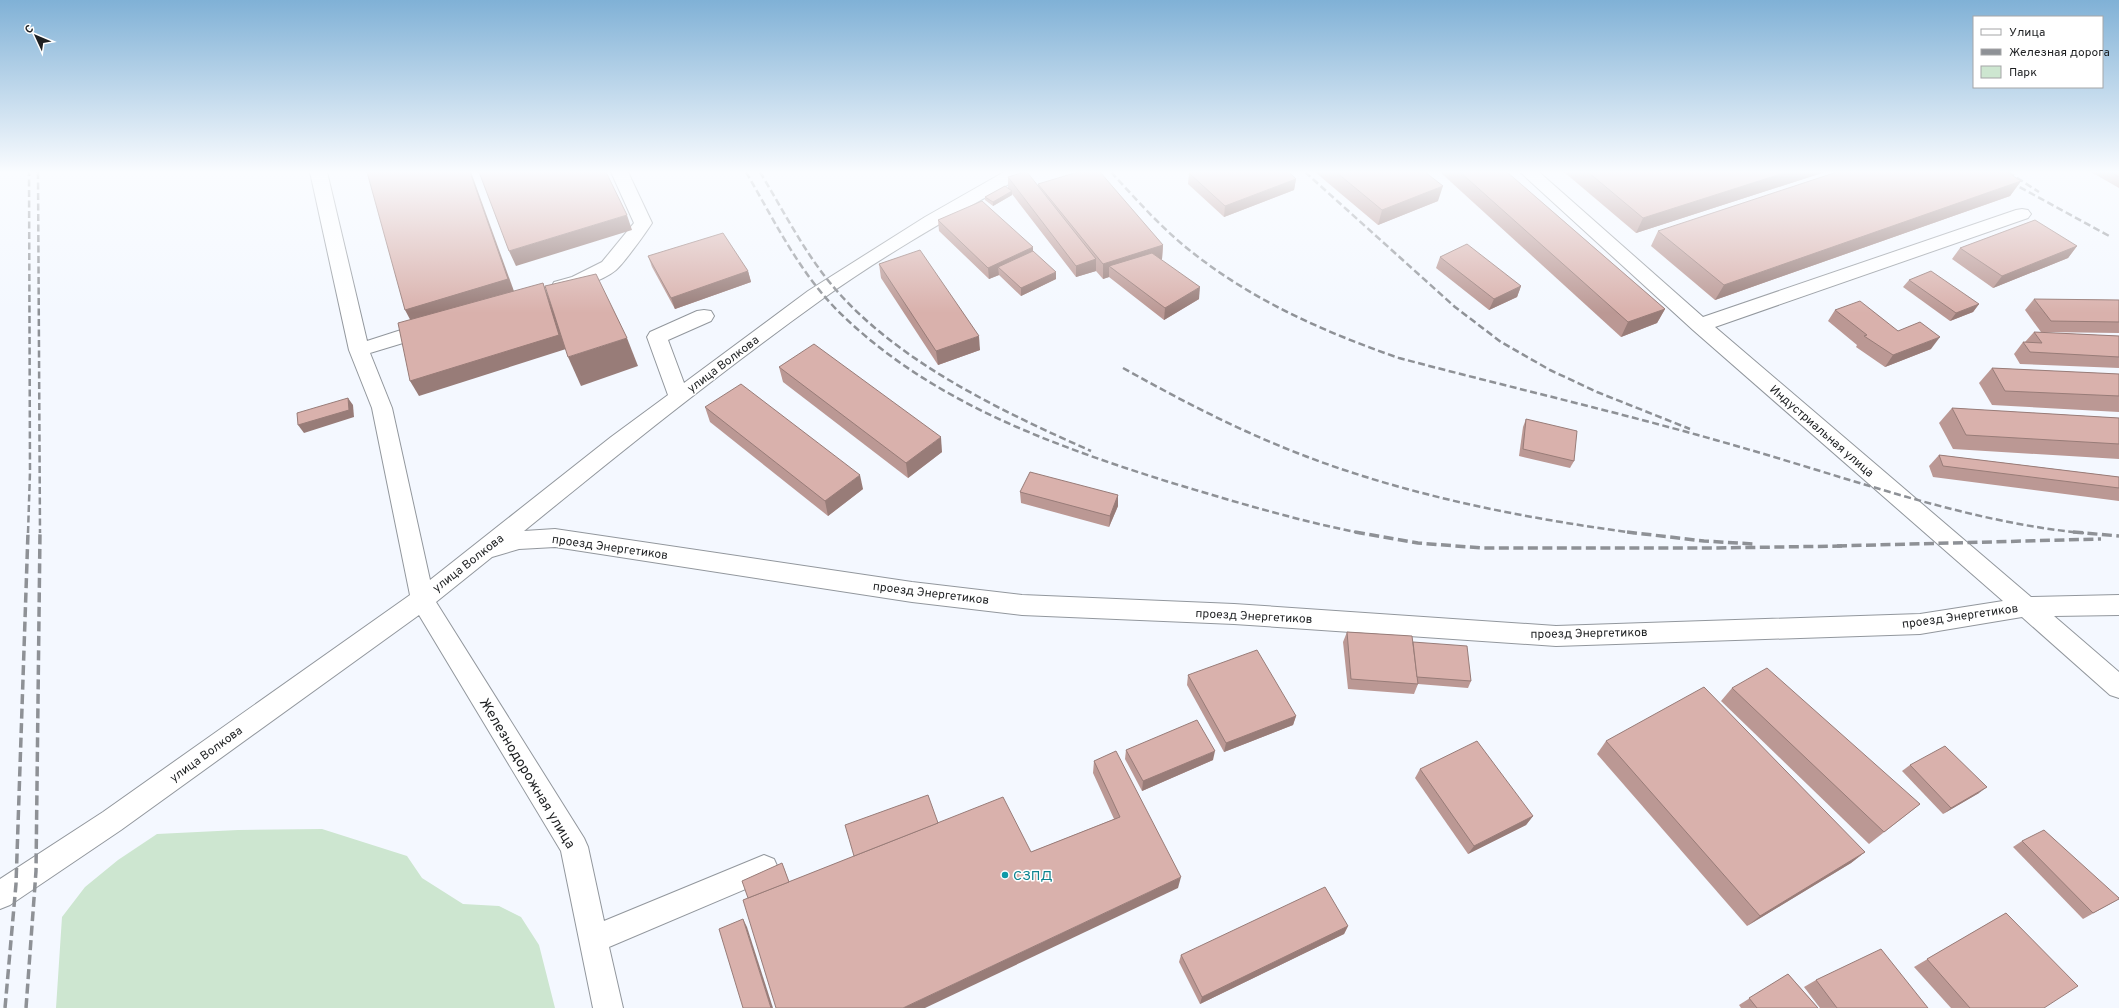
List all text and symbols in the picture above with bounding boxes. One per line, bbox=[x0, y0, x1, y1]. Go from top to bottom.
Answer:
north arrow bbox=[16, 16, 56, 56]
legend bbox=[1973, 16, 2103, 88]
text: С bbox=[22, 22, 37, 37]
text: Улица bbox=[2009, 25, 2045, 41]
text: Железная дорога bbox=[2009, 45, 2110, 61]
text: Парк bbox=[2009, 65, 2037, 81]
street label: улица Волкова bbox=[684, 333, 763, 397]
street label: Индустриальная улица bbox=[1766, 382, 1877, 481]
street label: улица Волкова bbox=[430, 531, 507, 597]
street label: проезд Энергетиков bbox=[551, 532, 669, 564]
street label: проезд Энергетиков bbox=[872, 579, 990, 609]
street label: проезд Энергетиков bbox=[1901, 601, 2019, 633]
street label: проезд Энергетиков bbox=[1195, 606, 1313, 628]
street label: проезд Энергетиков bbox=[1530, 625, 1648, 643]
street label: Железнодорожная улица bbox=[475, 695, 578, 852]
street label: улица Волкова bbox=[167, 723, 246, 787]
place label: СЗПД bbox=[1013, 868, 1053, 885]
marker: СЗПД bbox=[1000, 870, 1010, 880]

